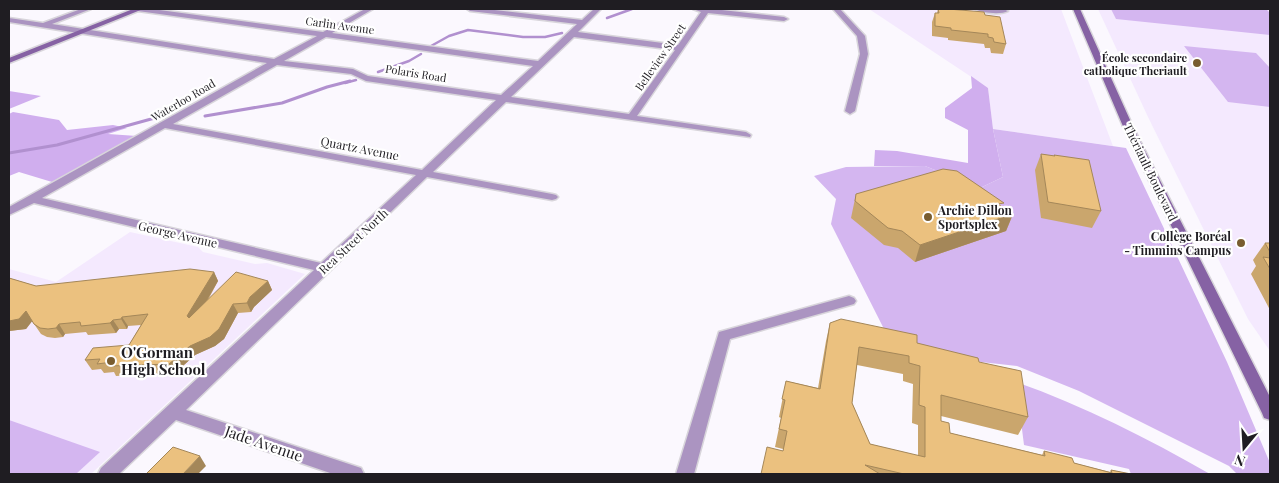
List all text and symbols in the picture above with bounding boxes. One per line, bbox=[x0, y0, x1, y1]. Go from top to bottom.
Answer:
street label: Carlin Avenue bbox=[305, 13, 376, 37]
street label: Belleview Street bbox=[631, 20, 689, 94]
place label: École secondaire catholique Theriault bbox=[1084, 50, 1187, 78]
marker: École secondaire catholique Theriault bbox=[1191, 57, 1203, 69]
street label: Polaris Road bbox=[384, 61, 448, 85]
street label: Waterloo Road bbox=[147, 75, 218, 125]
street label: Thériault Boulevard bbox=[1120, 120, 1182, 224]
street label: Quartz Avenue bbox=[320, 133, 400, 163]
place label: Archie Dillon Sportsplex bbox=[937, 202, 1013, 232]
street label: Rea Street North bbox=[315, 205, 391, 277]
marker: Archie Dillon Sportsplex bbox=[922, 211, 934, 223]
street label: George Avenue bbox=[137, 217, 219, 251]
place label: Collège Boréal - Timmins Campus bbox=[1124, 228, 1231, 258]
marker: Collège Boréal - Timmins Campus bbox=[1235, 237, 1247, 249]
place label: O'Gorman High School bbox=[121, 342, 206, 379]
marker: O'Gorman High School bbox=[105, 355, 117, 367]
street label: Jade Avenue bbox=[221, 420, 306, 466]
north arrow bbox=[1219, 423, 1269, 473]
text: N bbox=[1232, 450, 1248, 471]

